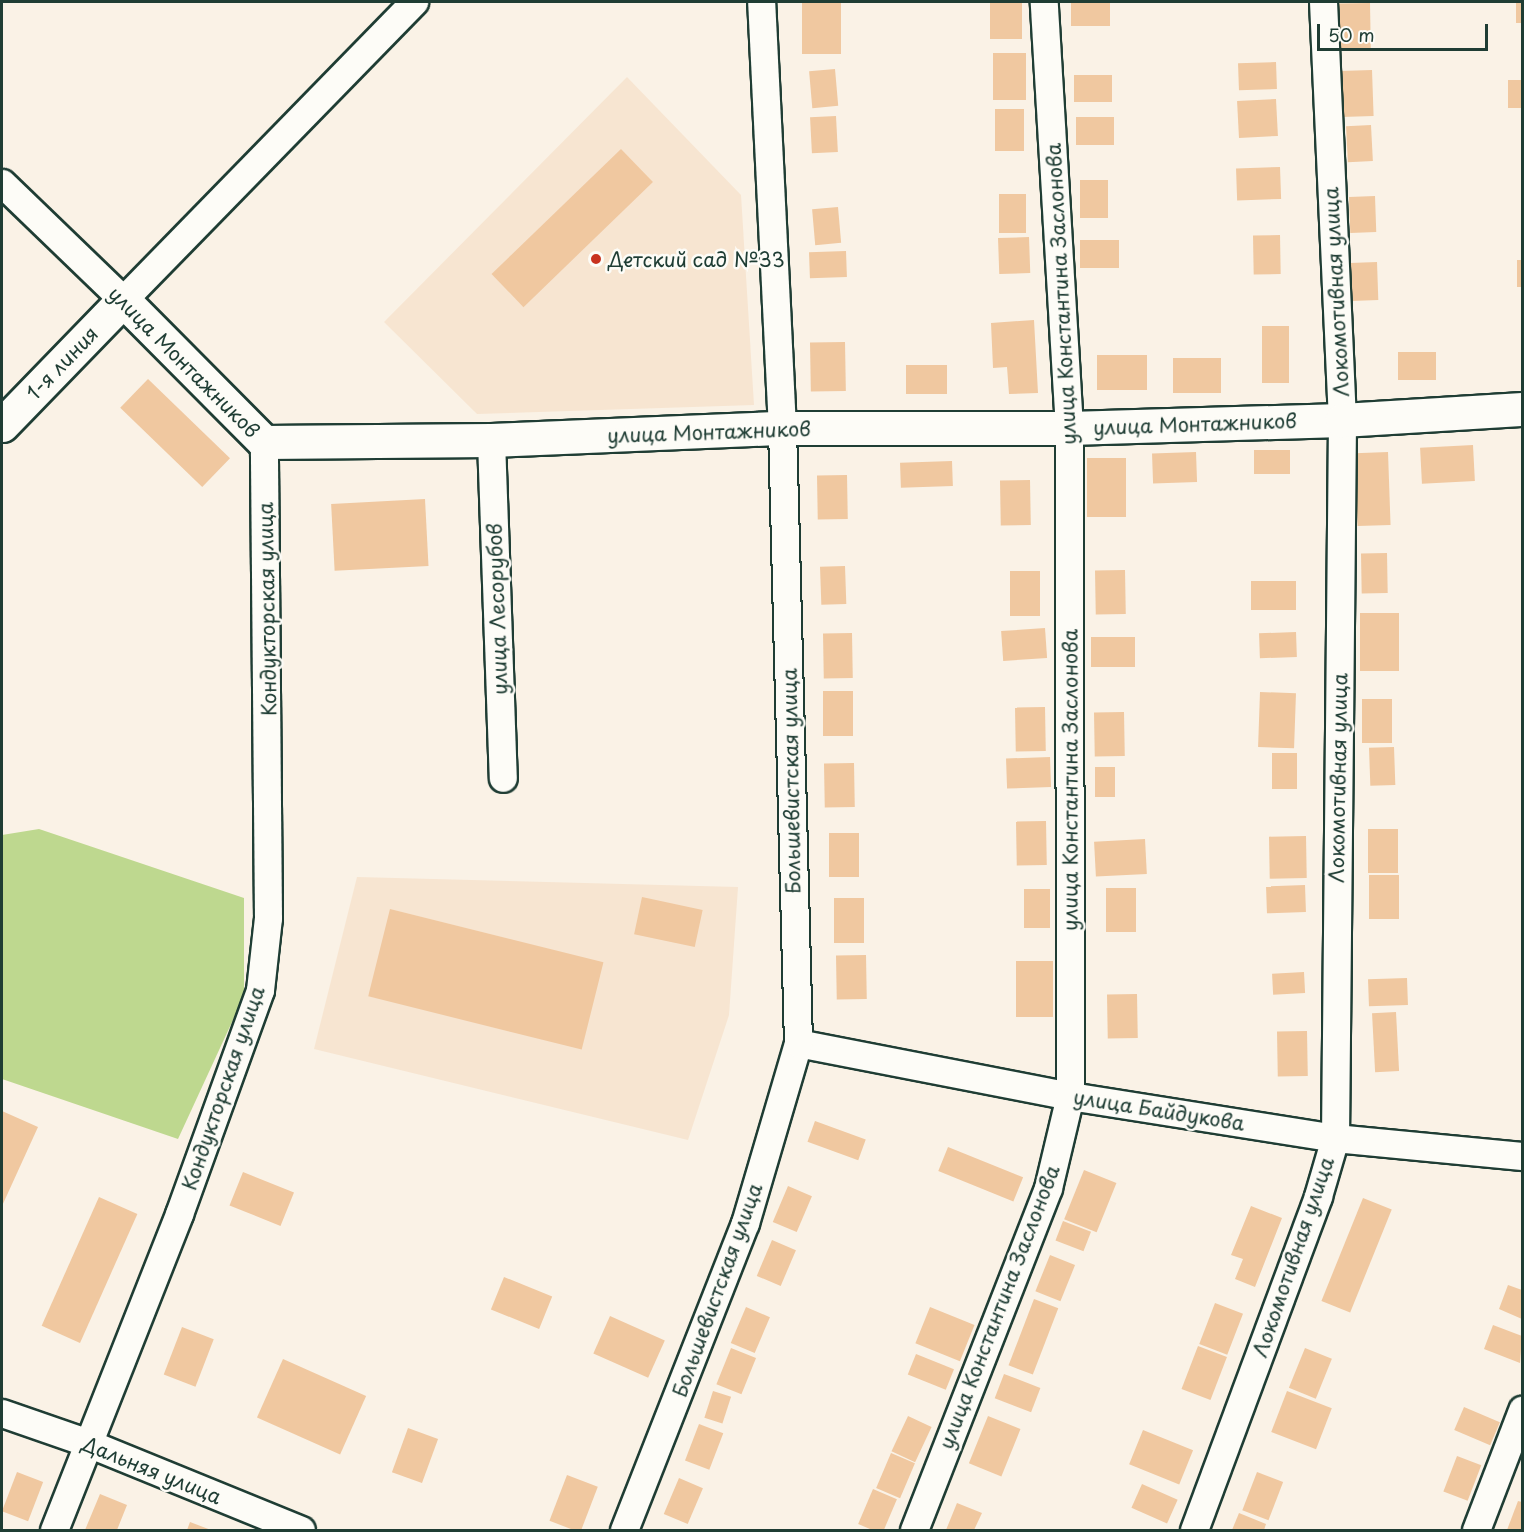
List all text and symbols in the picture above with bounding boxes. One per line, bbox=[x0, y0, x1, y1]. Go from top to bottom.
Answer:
scale bar bbox=[1320, 12, 1491, 50]
text: 50 m bbox=[1328, 21, 1375, 48]
street label: улица Константина Заслонова bbox=[1041, 142, 1081, 446]
street label: Локомотивная улица bbox=[1318, 186, 1354, 398]
place label: Детский сад №33 bbox=[608, 247, 786, 271]
marker: Детский сад №33 bbox=[589, 252, 603, 266]
street label: улица Монтажников bbox=[103, 281, 265, 443]
street label: 1-я линия bbox=[21, 321, 103, 405]
street label: улица Монтажников bbox=[1092, 408, 1298, 440]
street label: улица Монтажников bbox=[606, 416, 812, 448]
street label: Кондукторская улица bbox=[253, 501, 281, 717]
street label: улица Лесорубов bbox=[482, 522, 512, 696]
street label: улица Константина Заслонова bbox=[1058, 628, 1082, 932]
street label: Большевистская улица bbox=[777, 667, 805, 895]
street label: Локомотивная улица bbox=[1324, 672, 1352, 884]
street label: Кондукторская улица bbox=[177, 982, 269, 1194]
street label: улица Байдукова bbox=[1072, 1085, 1246, 1135]
street label: Локомотивная улица bbox=[1247, 1153, 1339, 1361]
street label: улица Константина Заслонова bbox=[933, 1161, 1065, 1453]
street label: Большевистская улица bbox=[667, 1179, 767, 1401]
street label: Дальняя улица bbox=[78, 1431, 226, 1509]

